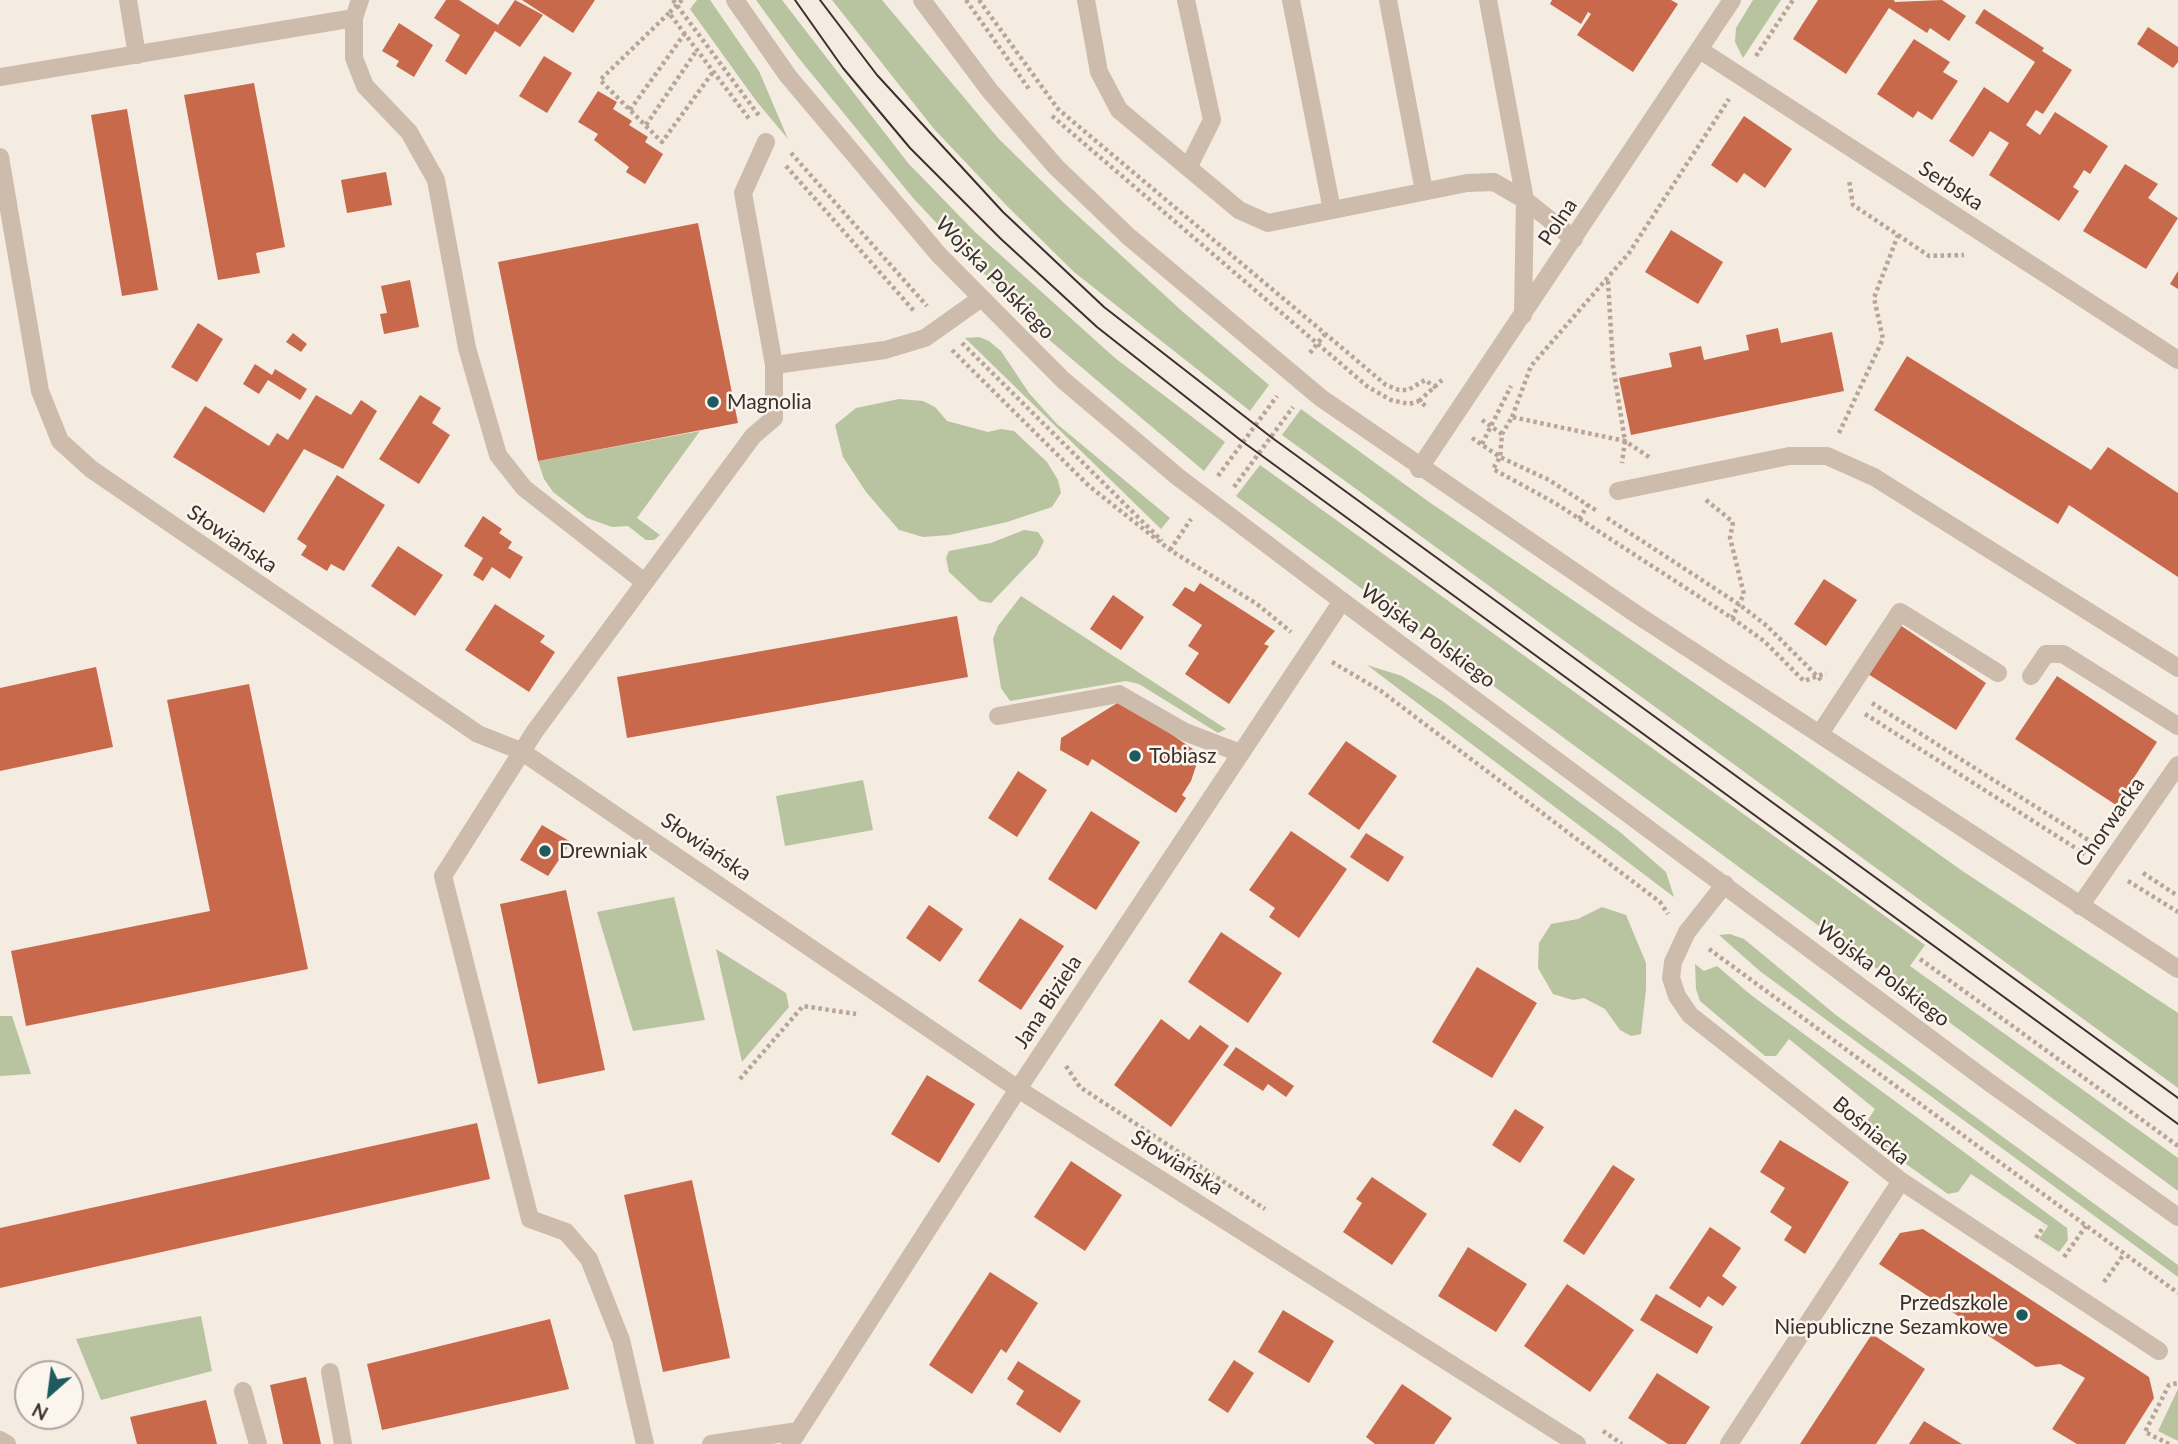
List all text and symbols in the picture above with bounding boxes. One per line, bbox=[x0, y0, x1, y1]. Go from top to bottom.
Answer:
street label: Serbska bbox=[1914, 156, 1988, 216]
street label: Polna bbox=[1533, 194, 1583, 250]
street label: Wojska Polskiego bbox=[930, 212, 1060, 344]
place label: Magnolia bbox=[727, 389, 812, 415]
marker: Magnolia bbox=[705, 394, 721, 410]
street label: Słowiańska bbox=[182, 500, 282, 578]
street label: Wojska Polskiego bbox=[1356, 579, 1500, 693]
place label: Tobiasz bbox=[1149, 743, 1217, 769]
marker: Tobiasz bbox=[1127, 748, 1143, 764]
street label: Chorwacka bbox=[2070, 772, 2150, 872]
street label: Słowiańska bbox=[656, 808, 756, 886]
place label: Drewniak bbox=[559, 838, 647, 864]
marker: Drewniak bbox=[537, 843, 553, 859]
street label: Wojska Polskiego bbox=[1811, 916, 1955, 1032]
street label: Jana Biziela bbox=[1009, 951, 1087, 1053]
street label: Bośniacka bbox=[1827, 1092, 1915, 1170]
street label: Słowiańska bbox=[1127, 1125, 1227, 1201]
place label: Przedszkole Niepubliczne Sezamkowe bbox=[1774, 1290, 2008, 1340]
marker: Przedszkole Niepubliczne Sezamkowe bbox=[2014, 1307, 2030, 1323]
north arrow bbox=[14, 1360, 84, 1430]
text: N bbox=[28, 1399, 52, 1426]

